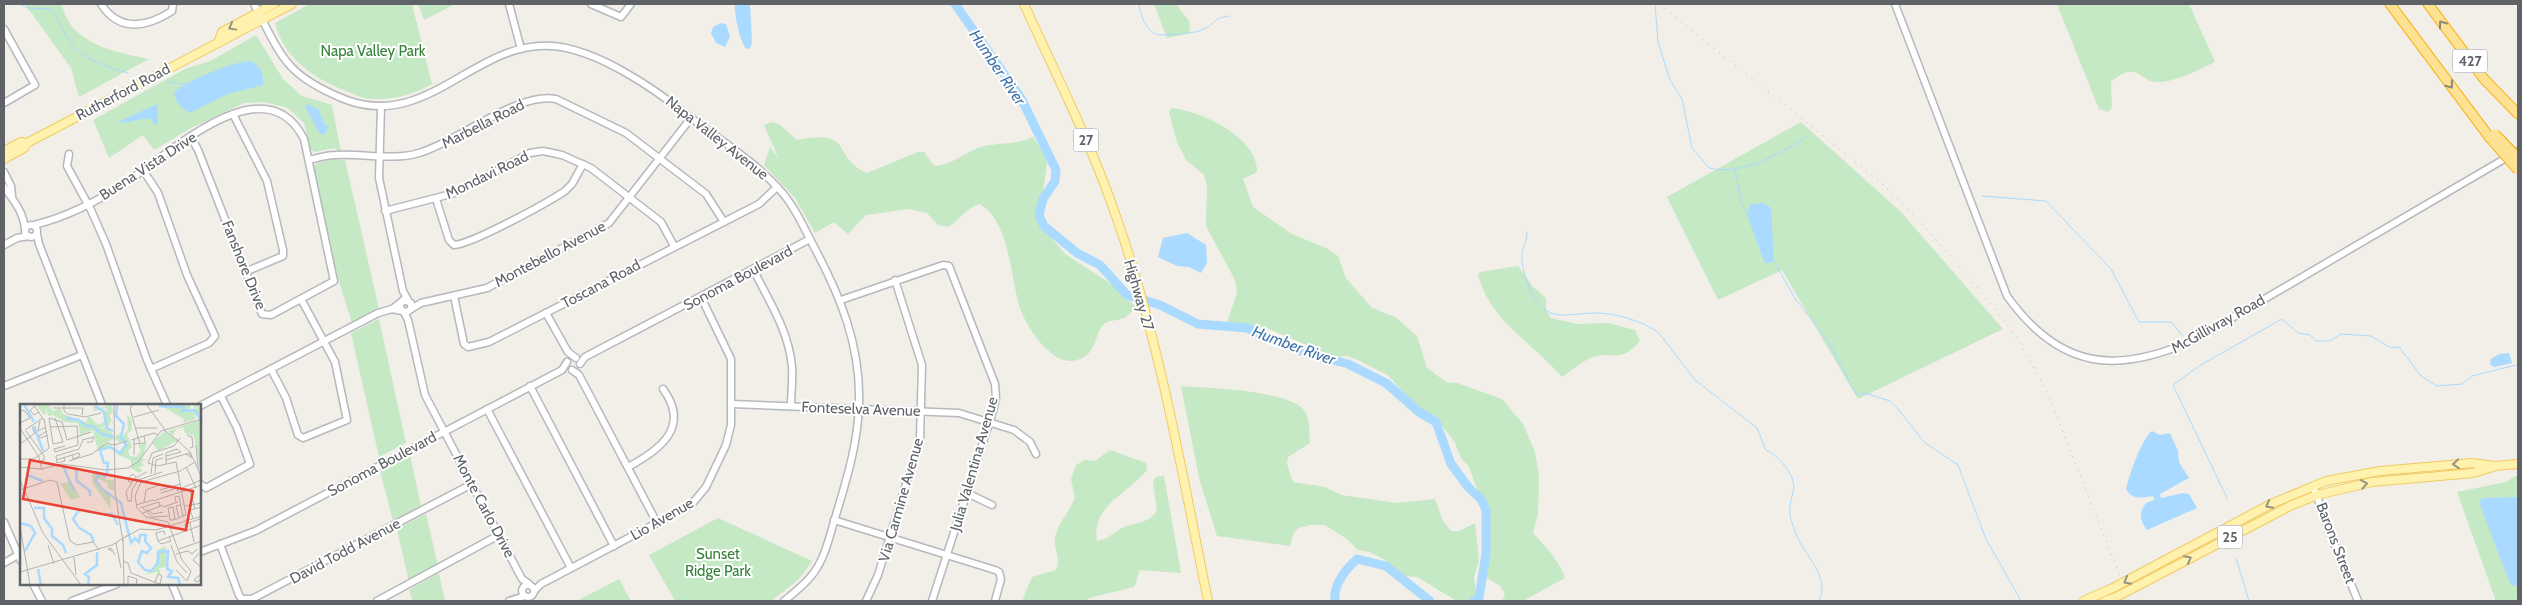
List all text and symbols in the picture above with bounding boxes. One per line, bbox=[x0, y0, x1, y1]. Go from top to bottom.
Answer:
one-way arrow bbox=[228, 20, 237, 30]
one-way arrow bbox=[2439, 20, 2448, 30]
water label: Humber River bbox=[965, 26, 1030, 110]
park label: Napa Valley Park bbox=[321, 42, 426, 60]
road number: 427 bbox=[2452, 49, 2488, 72]
street label: Rutherford Road bbox=[73, 60, 173, 124]
one-way arrow bbox=[2444, 79, 2453, 89]
street label: Napa Valley Avenue bbox=[662, 92, 772, 184]
street label: Marbella Road bbox=[439, 95, 527, 153]
street label: Buena Vista Drive bbox=[96, 128, 200, 204]
road number: 27 bbox=[1074, 128, 1098, 152]
street label: Mondavi Road bbox=[442, 147, 532, 203]
street label: Montebello Avenue bbox=[491, 217, 609, 291]
street label: Fanshore Drive bbox=[218, 218, 270, 312]
street label: Sonoma Boulevard bbox=[680, 242, 796, 314]
street label: Toscana Road bbox=[558, 256, 644, 312]
street label: Highway 27 bbox=[1120, 257, 1158, 333]
street label: McGillivray Road bbox=[2168, 291, 2268, 357]
water label: Humber River bbox=[1250, 322, 1339, 370]
street label: Julia Valentina Avenue bbox=[946, 395, 1002, 534]
street label: Fonteselva Avenue bbox=[801, 398, 921, 420]
inset map bbox=[20, 404, 201, 585]
street label: Sonoma Boulevard bbox=[324, 428, 440, 500]
street label: Via Carmine Avenue bbox=[875, 436, 927, 564]
street label: Monte Carlo Drive bbox=[449, 451, 519, 561]
one-way arrow bbox=[2451, 459, 2459, 470]
one-way arrow bbox=[2360, 479, 2369, 489]
street label: Lio Avenue bbox=[627, 494, 697, 544]
one-way arrow bbox=[2265, 499, 2274, 509]
street label: Barons Street bbox=[2312, 500, 2360, 586]
street label: David Todd Avenue bbox=[287, 514, 404, 588]
road number: 25 bbox=[2218, 526, 2242, 548]
park label: Sunset Ridge Park bbox=[685, 545, 751, 580]
one-way arrow bbox=[2183, 556, 2192, 566]
one-way arrow bbox=[2123, 575, 2132, 585]

